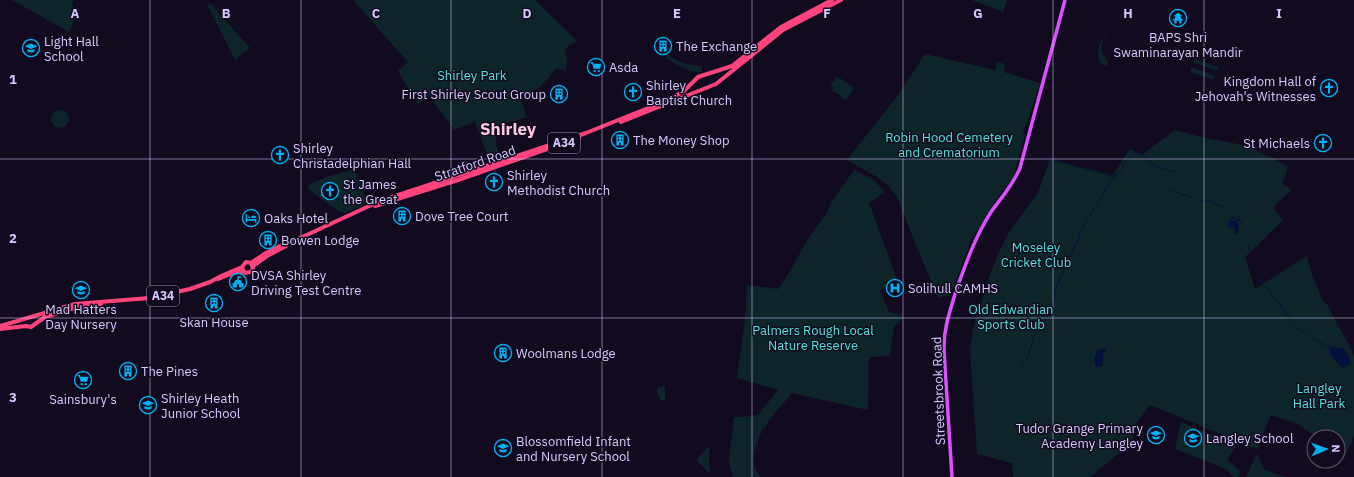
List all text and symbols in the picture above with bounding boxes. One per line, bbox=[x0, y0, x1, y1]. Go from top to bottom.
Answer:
text: A bbox=[71, 5, 80, 22]
text: B bbox=[222, 5, 231, 22]
text: C bbox=[372, 5, 381, 22]
text: D bbox=[522, 5, 532, 22]
text: E bbox=[673, 5, 681, 22]
text: F bbox=[823, 5, 831, 22]
text: G bbox=[973, 5, 983, 22]
text: H bbox=[1123, 5, 1133, 22]
text: I bbox=[1276, 5, 1282, 22]
temple icon: BAPS Shri Swaminarayan Mandir bbox=[1168, 8, 1188, 28]
place label: BAPS Shri Swaminarayan Mandir bbox=[1113, 29, 1243, 61]
place label: Light Hall School bbox=[44, 33, 99, 65]
building icon: The Exchange bbox=[653, 36, 673, 56]
school or university icon: Light Hall School bbox=[21, 38, 41, 58]
place label: The Exchange bbox=[676, 38, 757, 55]
supermarket icon: Asda bbox=[586, 57, 606, 77]
place label: Asda bbox=[609, 59, 638, 76]
park label: Shirley Park bbox=[437, 67, 507, 84]
text: 1 bbox=[9, 71, 17, 88]
place label: Kingdom Hall of Jehovah's Witnesses bbox=[1195, 73, 1316, 105]
place label: Shirley Baptist Church bbox=[646, 77, 732, 109]
church icon: Kingdom Hall of Jehovah's Witnesses bbox=[1319, 78, 1339, 98]
church icon: Shirley Baptist Church bbox=[623, 82, 643, 102]
building icon: First Shirley Scout Group bbox=[549, 84, 569, 104]
place label: First Shirley Scout Group bbox=[401, 86, 546, 103]
district label: Shirley bbox=[480, 118, 536, 140]
park label: Robin Hood Cemetery and Crematorium bbox=[885, 129, 1013, 161]
building icon: The Money Shop bbox=[610, 130, 630, 150]
place label: The Money Shop bbox=[633, 132, 730, 149]
road number: A34 bbox=[548, 133, 580, 153]
church icon: St Michaels bbox=[1313, 133, 1333, 153]
place label: St Michaels bbox=[1243, 135, 1310, 152]
place label: Shirley Christadelphian Hall bbox=[293, 140, 412, 172]
street label: Stratford Road bbox=[432, 142, 518, 185]
church icon: Shirley Christadelphian Hall bbox=[270, 145, 290, 165]
place label: Shirley Methodist Church bbox=[507, 167, 610, 199]
church icon: Shirley Methodist Church bbox=[484, 172, 504, 192]
place label: St James the Great bbox=[343, 176, 398, 208]
church icon: St James the Great bbox=[320, 181, 340, 201]
building icon: Dove Tree Court bbox=[392, 206, 412, 226]
hotel icon: Oaks Hotel bbox=[241, 208, 261, 228]
place label: Dove Tree Court bbox=[415, 208, 508, 225]
place label: Oaks Hotel bbox=[264, 210, 328, 227]
text: 2 bbox=[9, 230, 17, 247]
building icon: Bowen Lodge bbox=[258, 230, 278, 250]
place label: Bowen Lodge bbox=[281, 232, 359, 249]
park label: Moseley Cricket Club bbox=[1001, 239, 1071, 271]
place label: DVSA Shirley Driving Test Centre bbox=[251, 267, 361, 299]
public building icon: DVSA Shirley Driving Test Centre bbox=[228, 272, 248, 292]
hospital icon: Solihull CAMHS bbox=[885, 278, 905, 298]
school or university icon: Mad Hatters Day Nursery bbox=[71, 280, 91, 300]
place label: Solihull CAMHS bbox=[908, 280, 998, 297]
road number: A34 bbox=[147, 286, 179, 306]
building icon: Skan House bbox=[204, 293, 224, 313]
place label: Mad Hatters Day Nursery bbox=[45, 301, 117, 333]
park label: Old Edwardian Sports Club bbox=[969, 301, 1053, 333]
place label: Skan House bbox=[179, 314, 249, 331]
park label: Palmers Rough Local Nature Reserve bbox=[752, 322, 874, 354]
street label: Streetsbrook Road bbox=[928, 336, 949, 446]
building icon: Woolmans Lodge bbox=[493, 343, 513, 363]
place label: Woolmans Lodge bbox=[516, 345, 616, 362]
building icon: The Pines bbox=[118, 361, 138, 381]
place label: The Pines bbox=[141, 363, 198, 380]
supermarket icon: Sainsbury's bbox=[73, 370, 93, 390]
park label: Langley Hall Park bbox=[1293, 380, 1345, 412]
text: 3 bbox=[9, 389, 17, 406]
place label: Shirley Heath Junior School bbox=[161, 390, 241, 422]
place label: Sainsbury's bbox=[49, 391, 117, 408]
school or university icon: Shirley Heath Junior School bbox=[138, 395, 158, 415]
place label: Tudor Grange Primary Academy Langley bbox=[1016, 420, 1144, 452]
school or university icon: Tudor Grange Primary Academy Langley bbox=[1146, 425, 1166, 445]
school or university icon: Langley School bbox=[1183, 428, 1203, 448]
north arrow bbox=[1306, 429, 1346, 469]
place label: Langley School bbox=[1206, 430, 1294, 447]
place label: Blossomfield Infant and Nursery School bbox=[516, 433, 631, 465]
school or university icon: Blossomfield Infant and Nursery School bbox=[493, 438, 513, 458]
text: N bbox=[1329, 444, 1343, 453]

